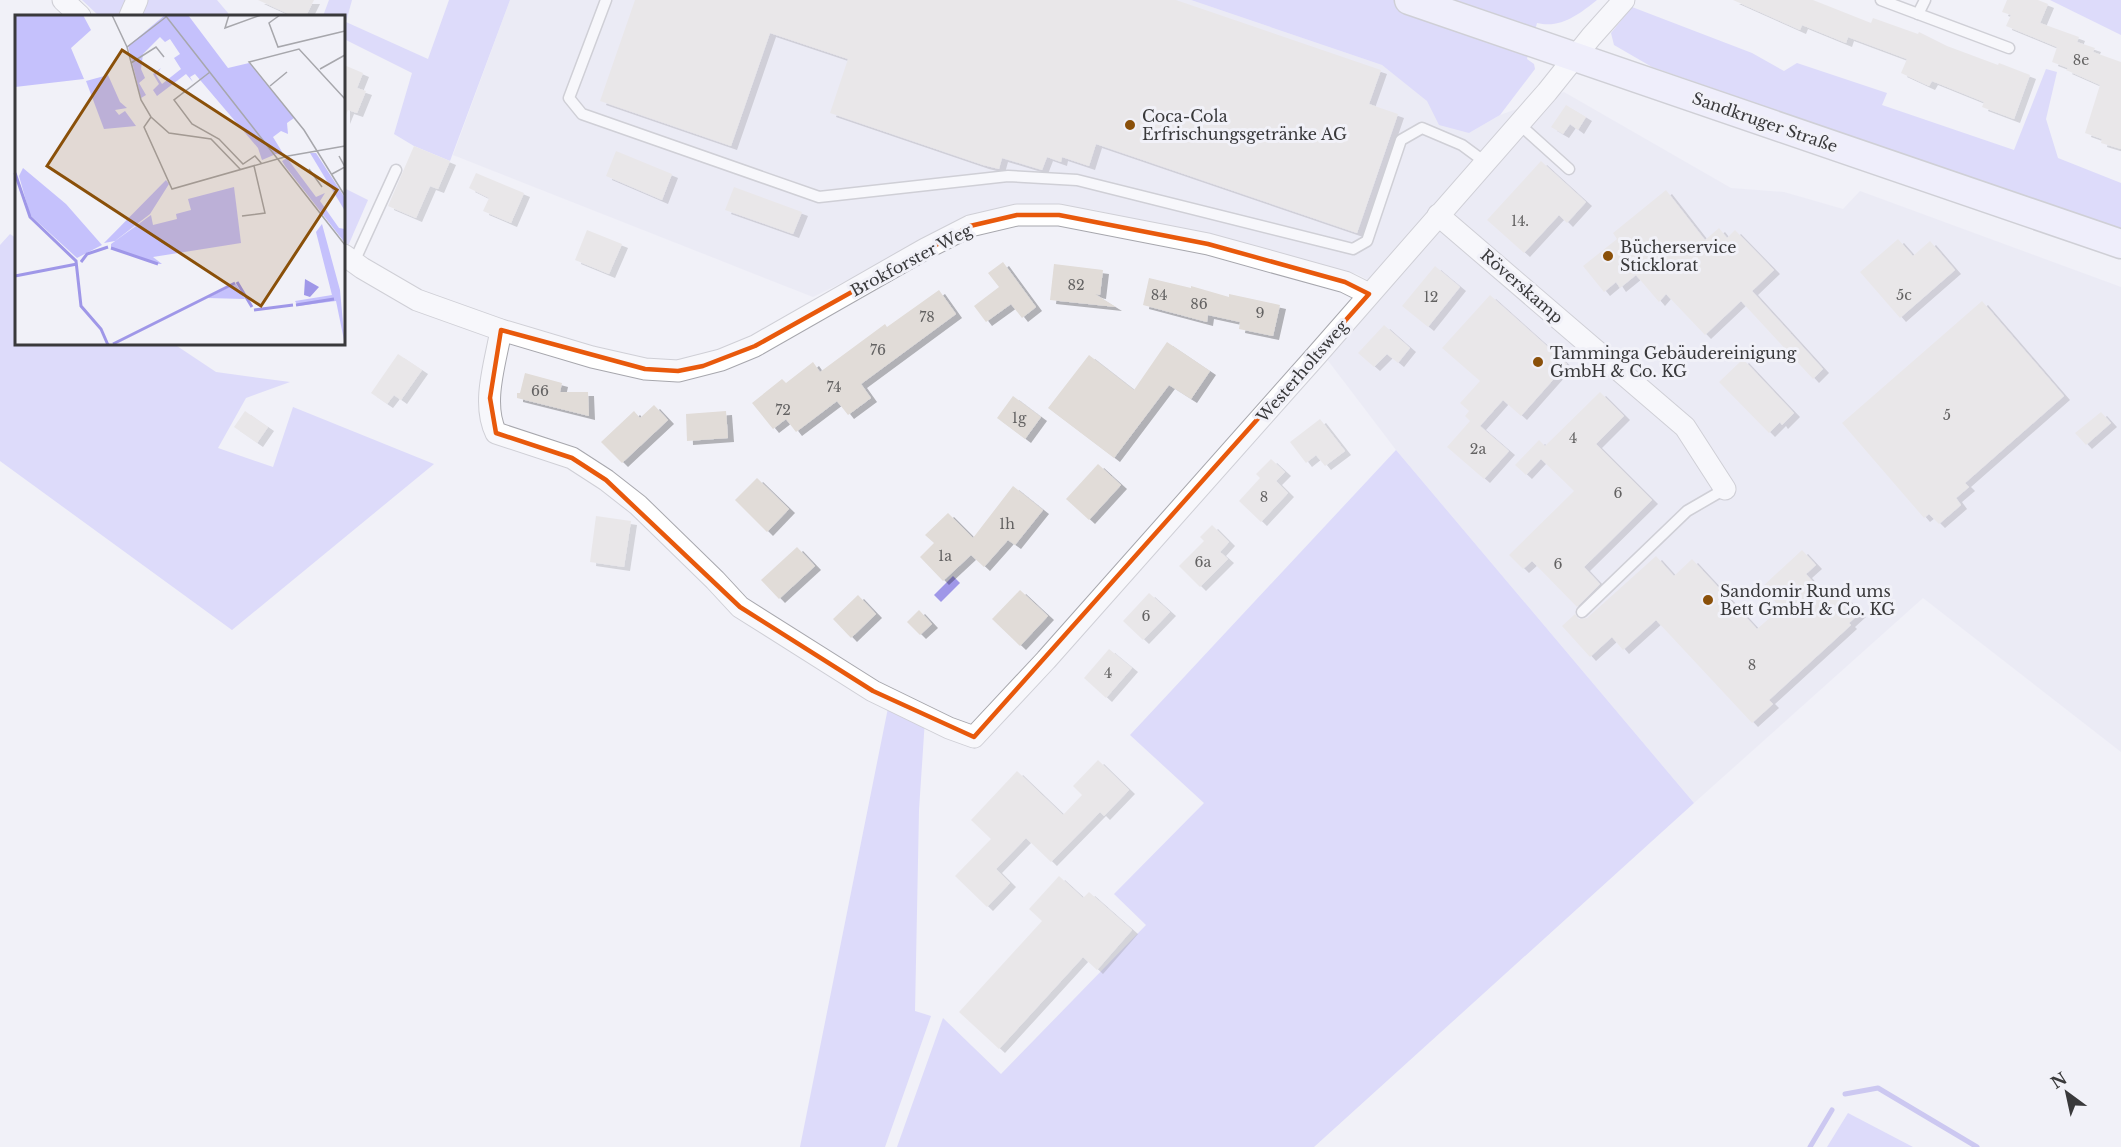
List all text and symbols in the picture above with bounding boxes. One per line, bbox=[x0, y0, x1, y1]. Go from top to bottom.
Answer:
inset map bbox=[15, 15, 345, 345]
house number: 8e bbox=[2073, 51, 2089, 69]
street label: Sandkruger Straße bbox=[1690, 88, 1840, 156]
place label: Coca-Cola Erfrischungsgetränke AG bbox=[1142, 106, 1347, 144]
marker: Coca-Cola Erfrischungsgetränke AG bbox=[1123, 118, 1137, 132]
house number: 14. bbox=[1511, 212, 1529, 230]
street label: Brokforster Weg bbox=[847, 219, 975, 300]
place label: Bücherservice Sticklorat bbox=[1620, 237, 1736, 275]
street label: Röverskamp bbox=[1477, 245, 1567, 327]
marker: Bücherservice Sticklorat bbox=[1601, 249, 1615, 263]
house number: 82 bbox=[1067, 276, 1085, 294]
house number: 84 bbox=[1151, 286, 1167, 304]
house number: 5c bbox=[1896, 286, 1912, 304]
house number: 12 bbox=[1424, 288, 1438, 306]
house number: 86 bbox=[1190, 295, 1208, 313]
house number: 9 bbox=[1255, 304, 1265, 322]
house number: 78 bbox=[919, 308, 935, 326]
street label: Westerholtsweg bbox=[1252, 316, 1352, 427]
house number: 76 bbox=[870, 341, 886, 359]
place label: Tamminga Gebäudereinigung GmbH & Co. KG bbox=[1550, 343, 1797, 381]
marker: Tamminga Gebäudereinigung GmbH & Co. KG bbox=[1531, 355, 1545, 369]
house number: 74 bbox=[827, 378, 841, 396]
house number: 66 bbox=[531, 382, 549, 400]
house number: 72 bbox=[775, 401, 791, 419]
house number: 5 bbox=[1943, 406, 1951, 424]
house number: 1g bbox=[1012, 409, 1027, 427]
house number: 4 bbox=[1569, 429, 1577, 447]
house number: 2a bbox=[1470, 440, 1486, 458]
house number: 6 bbox=[1613, 484, 1623, 502]
house number: 8 bbox=[1260, 488, 1268, 506]
house number: 1h bbox=[999, 515, 1015, 533]
house number: 1a bbox=[938, 547, 952, 565]
house number: 6a bbox=[1195, 553, 1212, 571]
house number: 6 bbox=[1553, 555, 1563, 573]
place label: Sandomir Rund ums Bett GmbH & Co. KG bbox=[1720, 581, 1895, 619]
marker: Sandomir Rund ums Bett GmbH & Co. KG bbox=[1701, 593, 1715, 607]
house number: 6 bbox=[1141, 607, 1151, 625]
house number: 8 bbox=[1748, 656, 1756, 674]
house number: 4 bbox=[1104, 664, 1112, 682]
north arrow bbox=[2037, 1063, 2097, 1123]
text: N bbox=[2047, 1068, 2071, 1093]

